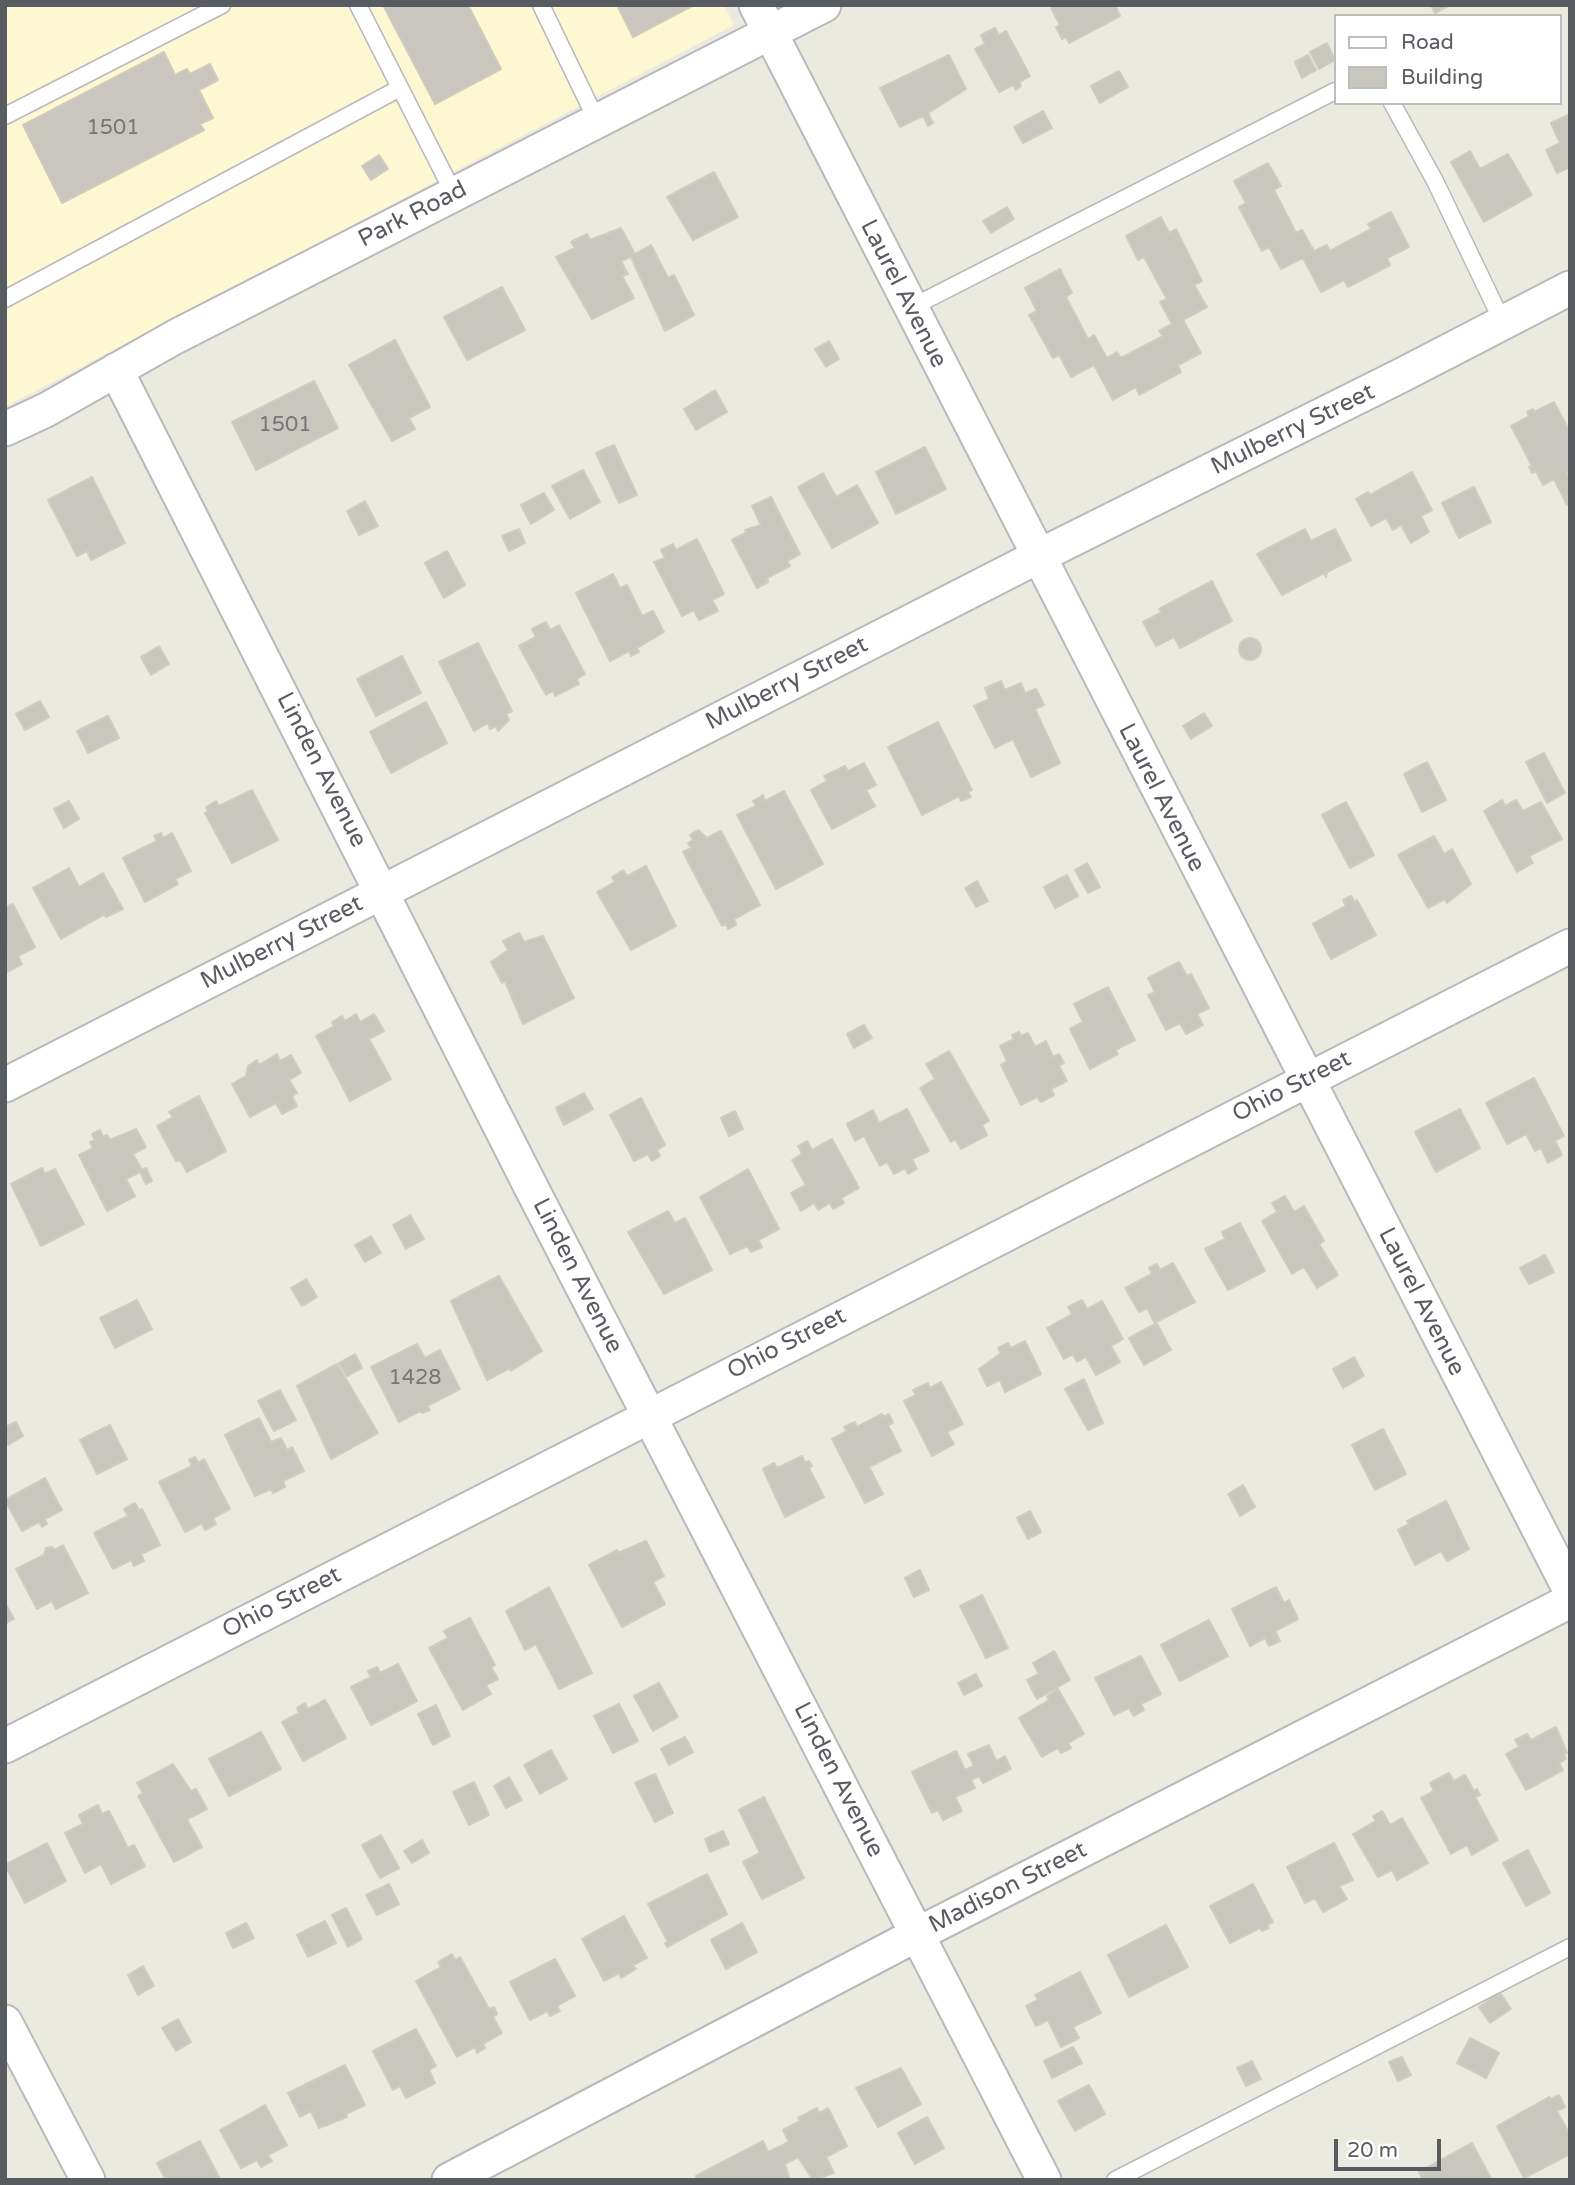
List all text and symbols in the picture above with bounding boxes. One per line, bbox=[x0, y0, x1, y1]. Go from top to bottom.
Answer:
legend bbox=[1334, 14, 1561, 105]
text: Road bbox=[1401, 30, 1454, 55]
text: Building bbox=[1401, 65, 1483, 90]
house number: 1501 bbox=[87, 115, 139, 141]
street label: Park Road bbox=[354, 175, 472, 255]
street label: Laurel Avenue bbox=[853, 215, 953, 373]
street label: Mulberry Street bbox=[1207, 378, 1379, 482]
house number: 1501 bbox=[259, 412, 311, 438]
street label: Mulberry Street bbox=[701, 631, 873, 737]
street label: Linden Avenue bbox=[270, 688, 372, 852]
street label: Laurel Avenue bbox=[1111, 719, 1211, 877]
street label: Mulberry Street bbox=[196, 890, 368, 996]
street label: Ohio Street bbox=[1228, 1045, 1356, 1129]
street label: Linden Avenue bbox=[526, 1194, 628, 1358]
street label: Laurel Avenue bbox=[1371, 1223, 1471, 1381]
street label: Ohio Street bbox=[723, 1302, 851, 1386]
house number: 1428 bbox=[389, 1365, 441, 1391]
street label: Ohio Street bbox=[218, 1561, 346, 1645]
street label: Linden Avenue bbox=[787, 1698, 889, 1862]
street label: Madison Street bbox=[924, 1836, 1092, 1940]
scale bar bbox=[1337, 2126, 1444, 2170]
text: 20 m bbox=[1347, 2138, 1398, 2163]

